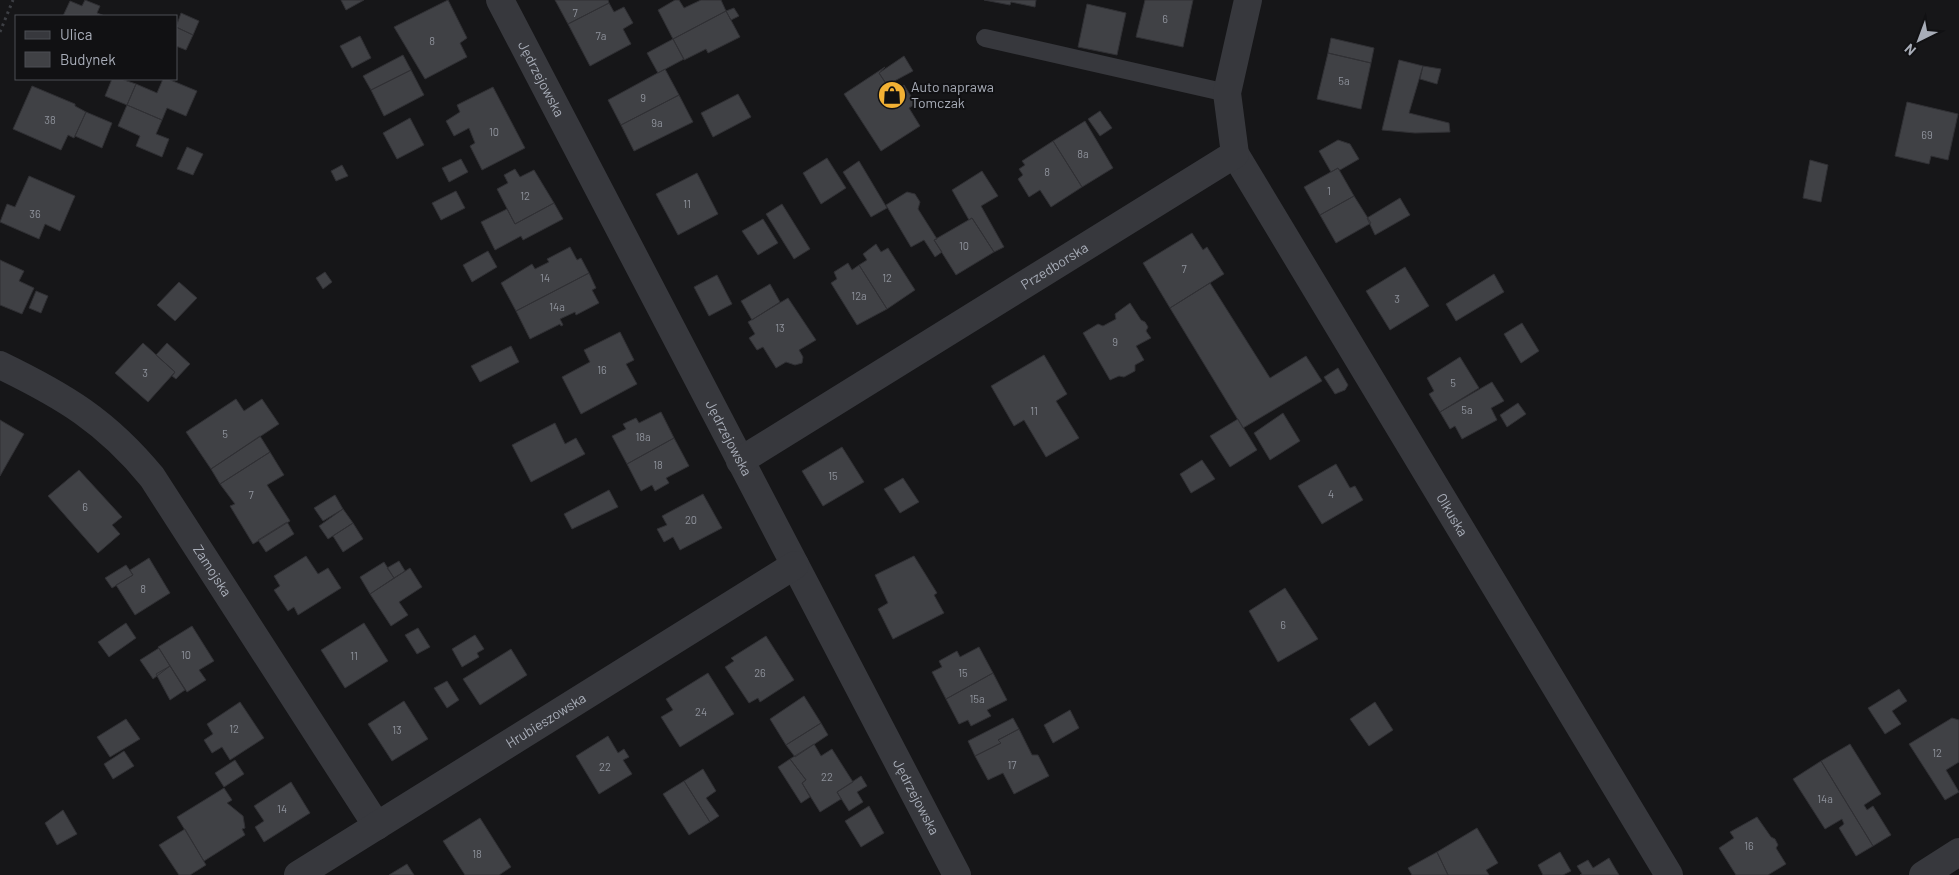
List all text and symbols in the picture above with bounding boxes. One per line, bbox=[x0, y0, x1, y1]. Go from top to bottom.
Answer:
house number: 7 bbox=[572, 6, 578, 19]
house number: 6 bbox=[1162, 12, 1168, 25]
legend bbox=[15, 15, 178, 80]
north arrow bbox=[1894, 15, 1944, 65]
text: Ulica bbox=[60, 25, 92, 43]
house number: 7a bbox=[596, 29, 606, 42]
house number: 8 bbox=[429, 34, 435, 47]
street label: Jędrzejowska bbox=[515, 38, 568, 120]
text: N bbox=[1901, 41, 1919, 59]
text: Budynek bbox=[60, 50, 116, 68]
house number: 5a bbox=[1338, 74, 1350, 87]
place label: Auto naprawa Tomczak bbox=[911, 78, 994, 111]
shop icon: Auto naprawa Tomczak bbox=[877, 80, 907, 110]
house number: 9 bbox=[640, 91, 646, 104]
house number: 38 bbox=[44, 113, 56, 126]
house number: 9a bbox=[651, 116, 663, 129]
house number: 10 bbox=[489, 125, 499, 138]
house number: 69 bbox=[1921, 128, 1933, 141]
house number: 8a bbox=[1077, 147, 1089, 160]
house number: 8 bbox=[1044, 165, 1050, 178]
house number: 1 bbox=[1327, 184, 1331, 197]
house number: 12 bbox=[520, 189, 530, 202]
house number: 11 bbox=[683, 197, 691, 210]
house number: 36 bbox=[29, 207, 41, 220]
street label: Przedborska bbox=[1017, 238, 1091, 293]
house number: 10 bbox=[959, 239, 969, 252]
house number: 7 bbox=[1181, 262, 1187, 275]
house number: 14 bbox=[540, 271, 550, 284]
house number: 12 bbox=[882, 271, 892, 284]
house number: 12a bbox=[851, 289, 867, 302]
house number: 3 bbox=[1394, 292, 1400, 305]
house number: 14a bbox=[549, 300, 565, 313]
house number: 13 bbox=[775, 321, 785, 334]
house number: 9 bbox=[1112, 335, 1118, 348]
house number: 16 bbox=[597, 363, 607, 376]
house number: 3 bbox=[142, 366, 148, 379]
house number: 5 bbox=[1450, 376, 1456, 389]
street label: Jędrzejowska bbox=[702, 397, 756, 478]
house number: 5a bbox=[1461, 403, 1473, 416]
house number: 11 bbox=[1030, 404, 1038, 417]
house number: 5 bbox=[222, 427, 228, 440]
house number: 18a bbox=[635, 430, 651, 443]
house number: 18 bbox=[653, 458, 663, 471]
house number: 15 bbox=[828, 469, 838, 482]
house number: 4 bbox=[1328, 487, 1334, 500]
house number: 7 bbox=[248, 488, 254, 501]
street label: Olkuska bbox=[1433, 490, 1472, 539]
house number: 6 bbox=[82, 500, 88, 513]
house number: 20 bbox=[685, 513, 697, 526]
street label: Zamojska bbox=[190, 541, 236, 599]
house number: 8 bbox=[140, 582, 146, 595]
house number: 6 bbox=[1280, 618, 1286, 631]
house number: 10 bbox=[181, 648, 191, 661]
house number: 11 bbox=[350, 649, 358, 662]
house number: 26 bbox=[754, 666, 766, 679]
house number: 15 bbox=[958, 666, 968, 679]
street label: Hrubieszowska bbox=[502, 689, 589, 751]
house number: 15a bbox=[969, 692, 985, 705]
house number: 24 bbox=[695, 705, 707, 718]
house number: 12 bbox=[229, 722, 239, 735]
house number: 13 bbox=[392, 723, 402, 736]
house number: 12 bbox=[1932, 746, 1942, 759]
street label: Jędrzejowska bbox=[890, 756, 943, 837]
house number: 17 bbox=[1007, 758, 1017, 771]
house number: 22 bbox=[599, 760, 611, 773]
house number: 22 bbox=[821, 770, 833, 783]
house number: 14a bbox=[1817, 792, 1833, 805]
house number: 14 bbox=[277, 802, 287, 815]
house number: 16 bbox=[1744, 839, 1754, 852]
house number: 18 bbox=[472, 847, 482, 860]

